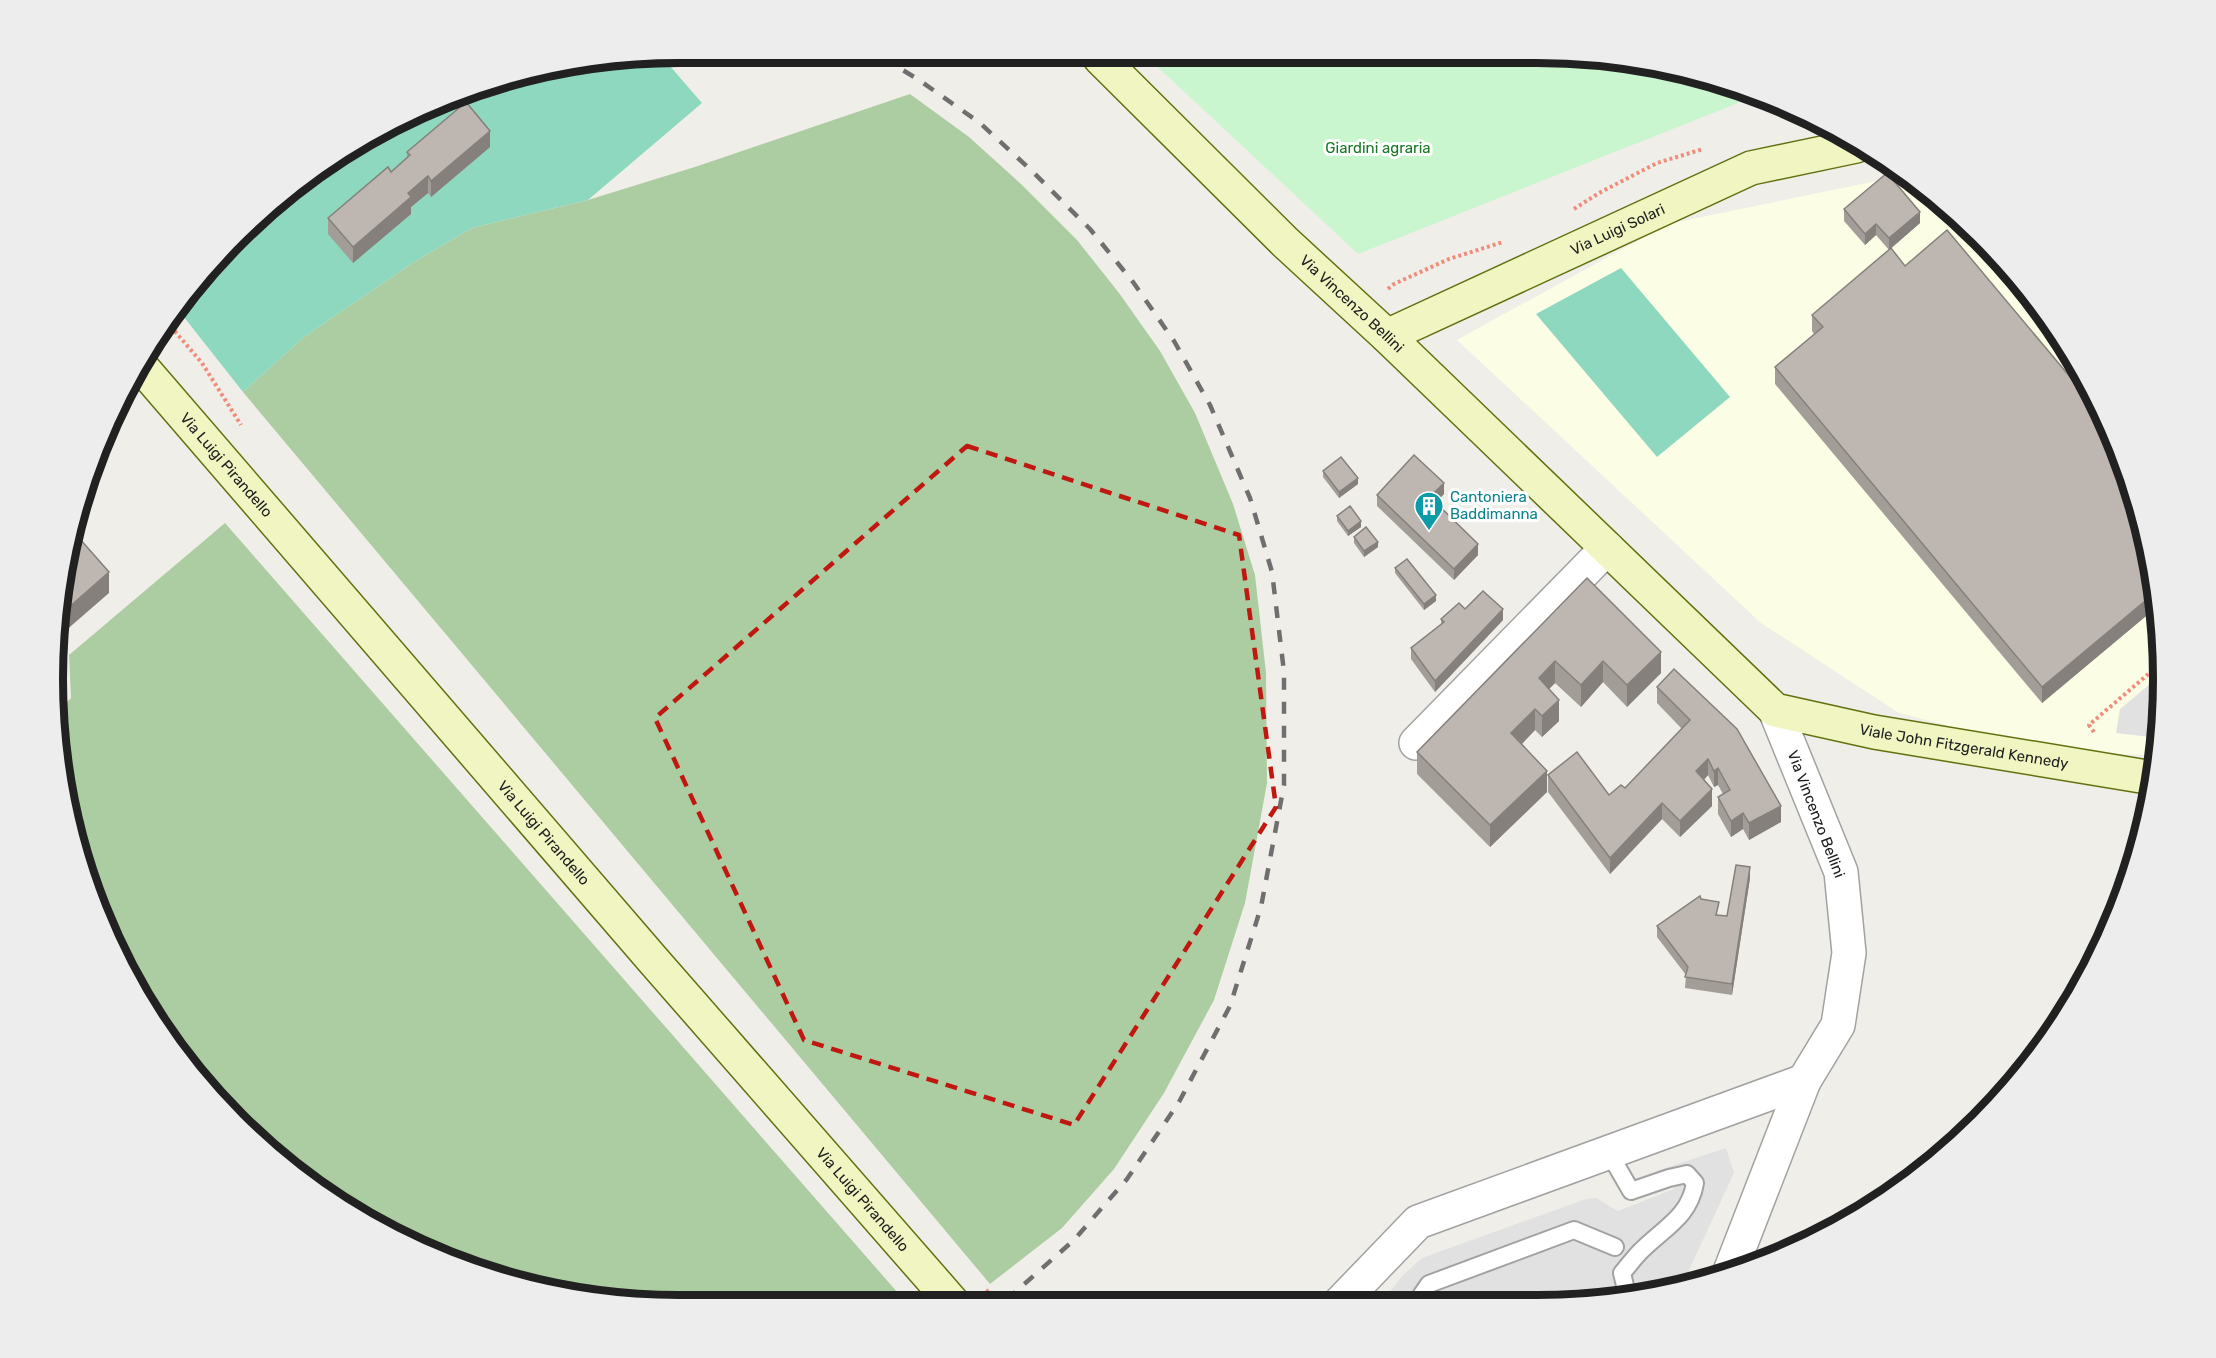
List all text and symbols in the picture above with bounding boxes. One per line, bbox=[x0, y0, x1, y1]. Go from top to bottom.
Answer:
park label: Giardini agraria bbox=[1325, 139, 1431, 157]
street label: Via Luigi Solari bbox=[1568, 200, 1668, 259]
street label: Via Vincenzo Bellini bbox=[1296, 251, 1408, 356]
street label: Via Luigi Pirandello bbox=[176, 409, 276, 521]
place label: Cantoniera Baddimanna bbox=[1450, 488, 1538, 523]
building icon: Cantoniera Baddimanna bbox=[1413, 490, 1445, 532]
street label: Viale John Fitzgerald Kennedy bbox=[1858, 720, 2070, 773]
street label: Via Vincenzo Bellini bbox=[1783, 748, 1849, 880]
street label: Via Luigi Pirandello bbox=[494, 777, 593, 889]
street label: Via Luigi Pirandello bbox=[812, 1144, 913, 1255]

